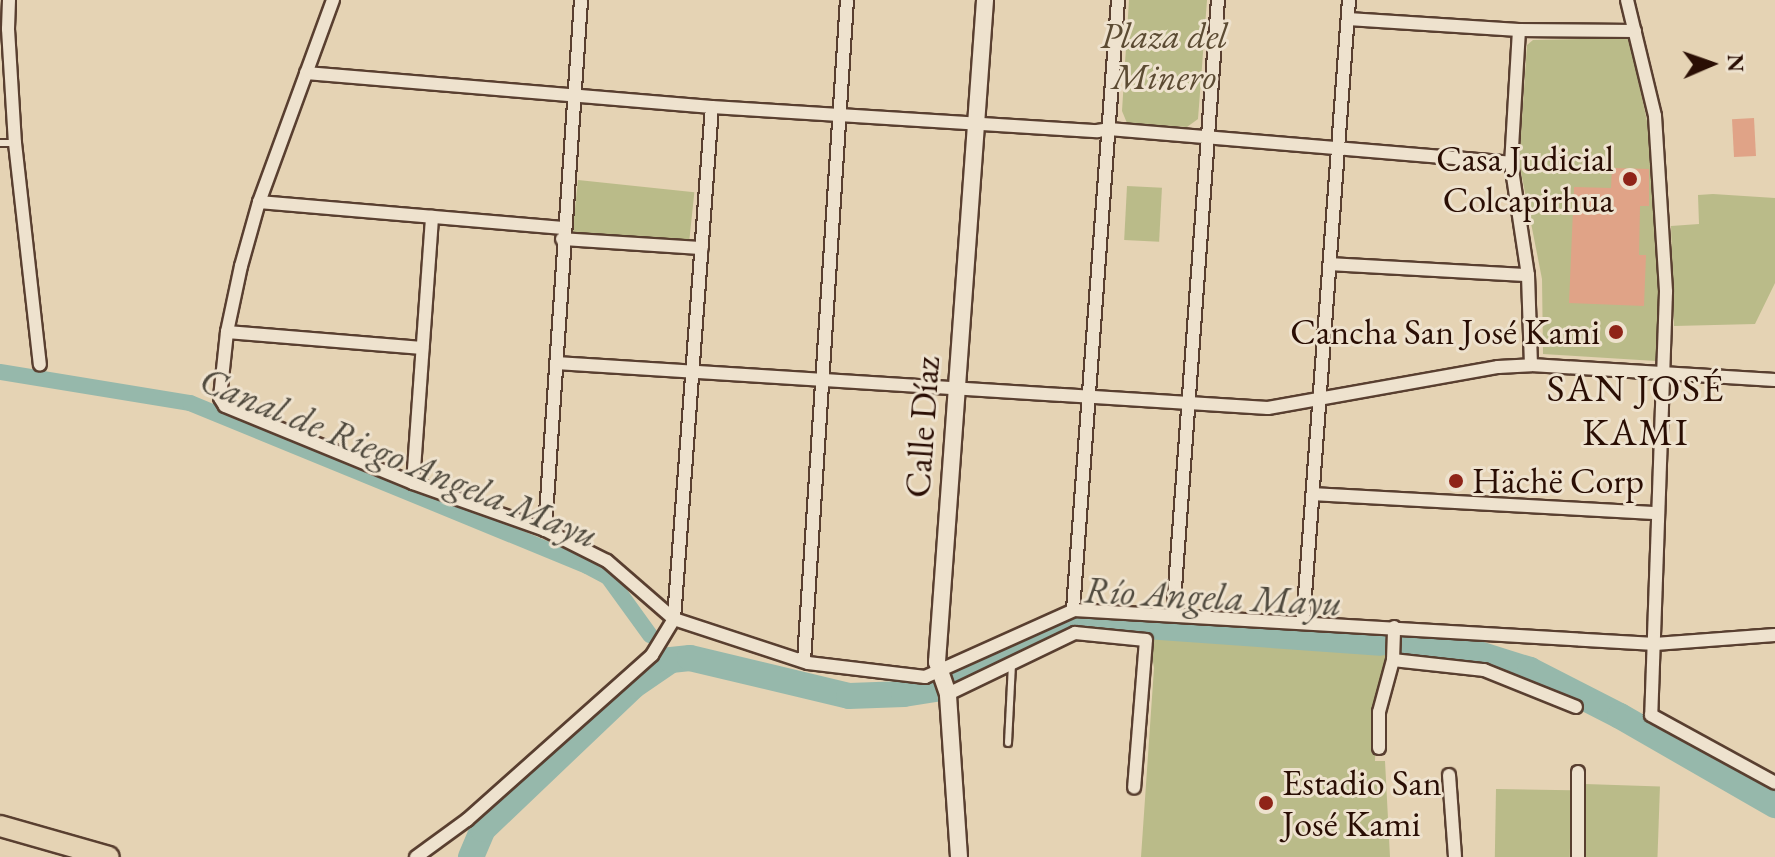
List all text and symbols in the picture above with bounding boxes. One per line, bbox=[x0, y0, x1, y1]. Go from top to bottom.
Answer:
park label: Plaza del Minero bbox=[1100, 13, 1228, 98]
north arrow bbox=[1671, 24, 1751, 104]
text: N bbox=[1721, 54, 1750, 73]
place label: Casa Judicial Colcapirhua bbox=[1436, 136, 1614, 221]
marker: Casa Judicial Colcapirhua bbox=[1621, 170, 1639, 188]
place label: Cancha San José Kami bbox=[1290, 310, 1600, 354]
marker: Cancha San José Kami bbox=[1607, 323, 1625, 341]
street label: Calle Díaz bbox=[896, 355, 948, 499]
water label: Canal de Riego Angela Mayu bbox=[193, 356, 605, 558]
district label: SAN JOSÉ KAMI bbox=[1547, 365, 1725, 454]
place label: Hächë Corp bbox=[1472, 459, 1644, 503]
marker: Hächë Corp bbox=[1447, 472, 1465, 490]
water label: Río Angela Mayu bbox=[1083, 566, 1343, 626]
place label: Estadio San José Kami bbox=[1282, 760, 1442, 845]
marker: Estadio San José Kami bbox=[1257, 794, 1275, 812]

